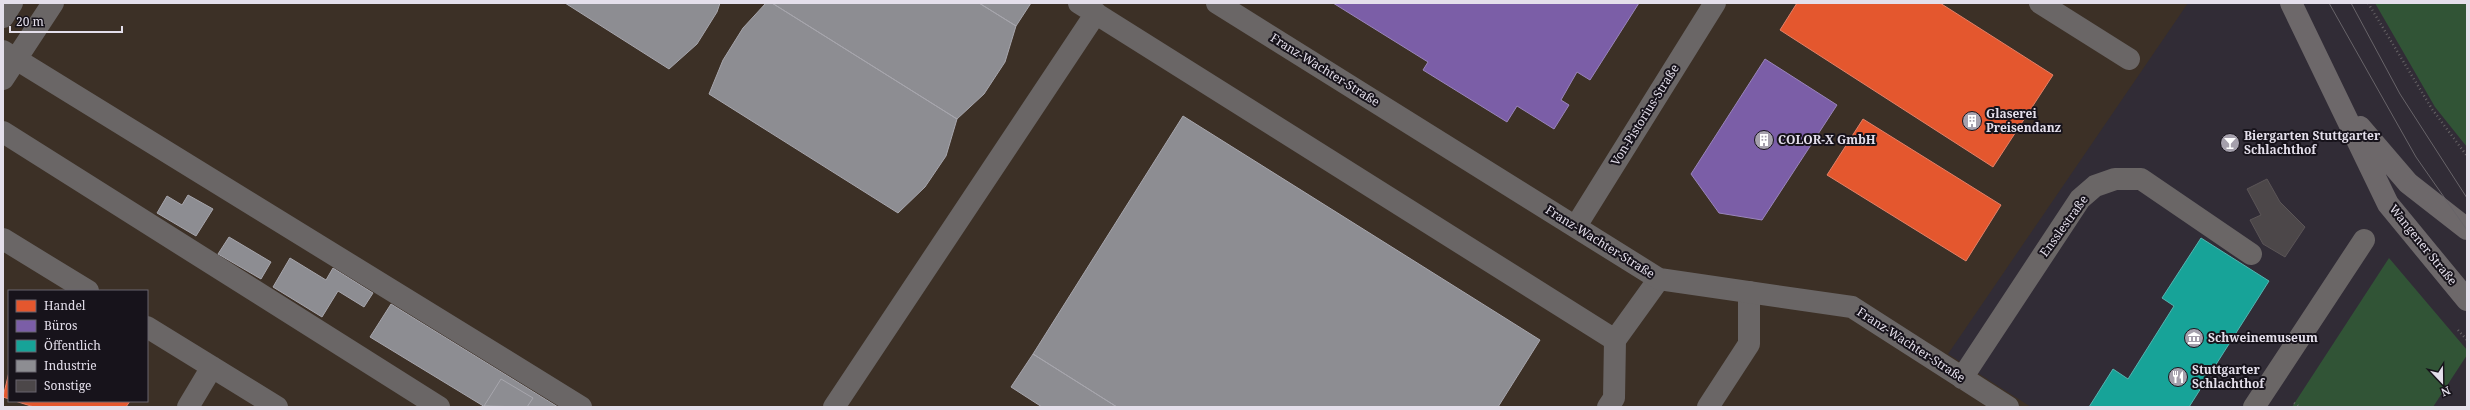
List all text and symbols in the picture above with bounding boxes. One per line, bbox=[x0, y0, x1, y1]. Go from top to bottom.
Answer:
scale bar bbox=[10, 8, 122, 34]
text: 20 m bbox=[16, 13, 44, 30]
street label: Franz-Wachter-Straße bbox=[1267, 29, 1383, 110]
street label: Von-Pistorius-Straße bbox=[1606, 61, 1683, 169]
place label: Glaserei Preisendanz bbox=[1986, 105, 2061, 136]
building icon: Glaserei Preisendanz bbox=[1961, 110, 1983, 132]
place label: Biergarten Stuttgarter Schlachthof bbox=[2244, 127, 2381, 158]
building icon: COLOR-X GmbH bbox=[1753, 129, 1775, 151]
place label: COLOR-X GmbH bbox=[1778, 131, 1876, 148]
bar icon: Biergarten Stuttgarter Schlachthof bbox=[2219, 132, 2241, 154]
street label: Ensslestraße bbox=[2036, 192, 2092, 260]
street label: Franz-Wachter-Straße bbox=[1542, 201, 1658, 282]
street label: Wangener Straße bbox=[2386, 201, 2461, 289]
legend bbox=[8, 290, 148, 402]
text: Handel bbox=[44, 297, 86, 314]
street label: Franz-Wachter-Straße bbox=[1854, 303, 1969, 386]
text: Büros bbox=[44, 317, 77, 334]
museum icon: Schweinemuseum bbox=[2183, 327, 2205, 349]
place label: Schweinemuseum bbox=[2208, 329, 2318, 346]
text: Öffentlich bbox=[44, 337, 101, 354]
text: Industrie bbox=[44, 357, 97, 374]
place label: Stuttgarter Schlachthof bbox=[2192, 361, 2265, 392]
north arrow bbox=[2422, 362, 2462, 402]
restaurant icon: Stuttgarter Schlachthof bbox=[2167, 366, 2189, 388]
text: Sonstige bbox=[44, 377, 92, 394]
text: N bbox=[2439, 383, 2453, 400]

